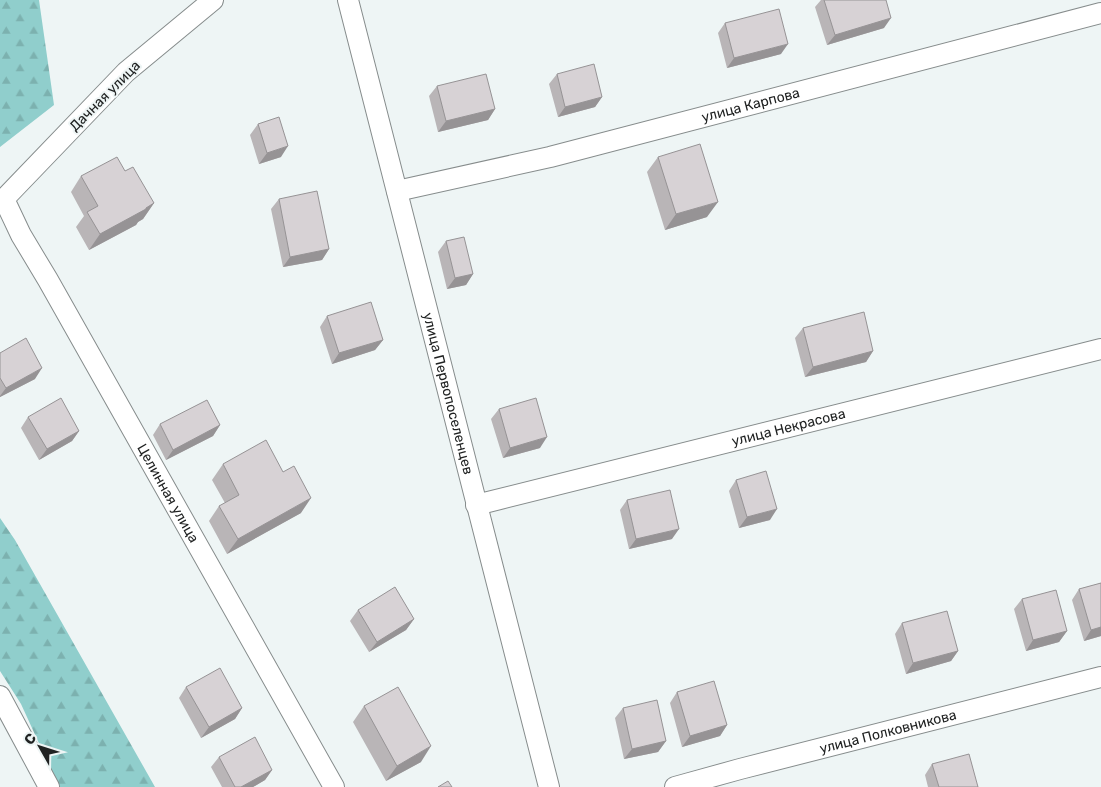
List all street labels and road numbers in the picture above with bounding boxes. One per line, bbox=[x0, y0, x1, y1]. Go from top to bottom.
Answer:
street label: Дачная улица bbox=[66, 57, 144, 135]
street label: улица Карпова bbox=[700, 84, 801, 126]
street label: улица Первопоселенцев bbox=[420, 311, 477, 476]
street label: улица Некрасова bbox=[730, 405, 847, 449]
street label: Целинная улица bbox=[134, 441, 203, 546]
street label: улица Полковникова bbox=[818, 706, 958, 757]

